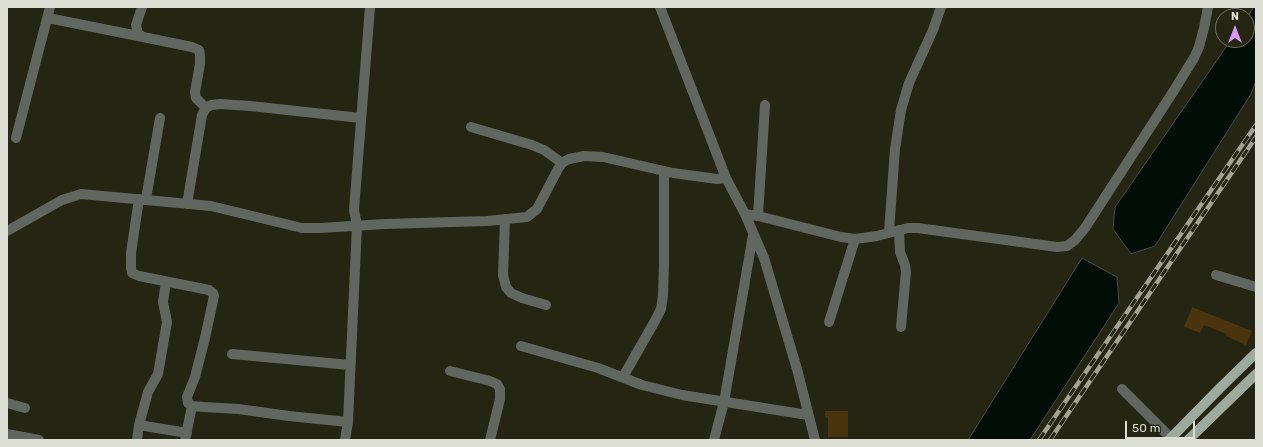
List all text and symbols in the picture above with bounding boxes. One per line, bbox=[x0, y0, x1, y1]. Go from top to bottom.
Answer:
north arrow bbox=[1215, 8, 1255, 48]
text: N bbox=[1231, 10, 1239, 23]
scale bar bbox=[1127, 413, 1197, 439]
text: 50 m bbox=[1132, 421, 1160, 435]

